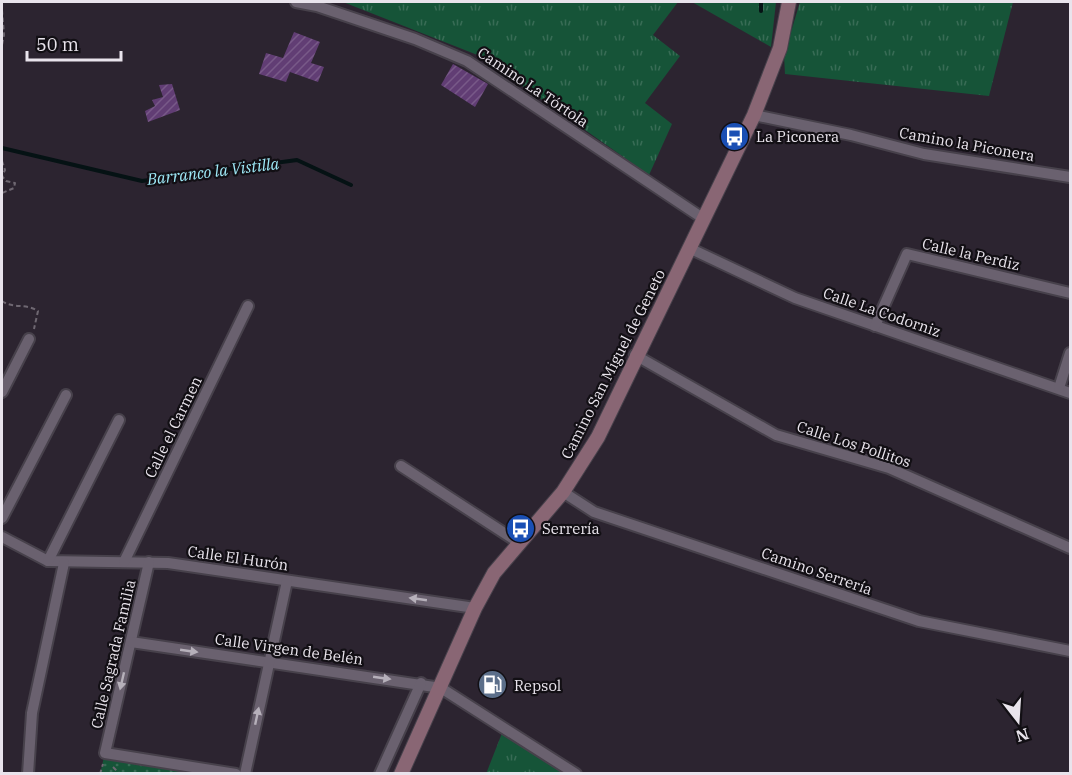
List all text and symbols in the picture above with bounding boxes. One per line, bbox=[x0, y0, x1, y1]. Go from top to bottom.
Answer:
scale bar bbox=[27, 24, 122, 62]
text: 50 m bbox=[36, 33, 79, 56]
street label: Camino La Tórtola bbox=[474, 43, 592, 131]
bus stop icon: La Piconera bbox=[719, 120, 751, 152]
street label: Camino la Piconera bbox=[898, 123, 1036, 165]
place label: La Piconera bbox=[756, 127, 839, 146]
water label: Barranco la Vistilla bbox=[145, 153, 280, 189]
street label: Calle la Perdiz bbox=[920, 234, 1022, 274]
street label: Camino San Miguel de Geneto bbox=[557, 266, 669, 462]
street label: Calle La Codorniz bbox=[821, 283, 943, 341]
street label: Calle el Carmen bbox=[140, 373, 206, 481]
street label: Calle Los Pollitos bbox=[795, 417, 913, 471]
bus stop icon: Serrería bbox=[505, 512, 537, 544]
place label: Serrería bbox=[542, 519, 600, 538]
street label: Calle El Hurón bbox=[186, 542, 290, 575]
street label: Camino Serrería bbox=[759, 543, 875, 599]
street label: Calle Sagrada Familia bbox=[87, 578, 139, 730]
one-way arrow bbox=[408, 595, 427, 604]
street label: Calle Virgen de Belén bbox=[214, 629, 365, 669]
one-way arrow bbox=[180, 646, 199, 655]
fuel station icon: Repsol bbox=[477, 669, 509, 701]
one-way arrow bbox=[117, 671, 127, 690]
one-way arrow bbox=[373, 673, 392, 682]
place label: Repsol bbox=[514, 676, 561, 695]
north arrow bbox=[988, 691, 1048, 751]
one-way arrow bbox=[253, 706, 262, 725]
text: N bbox=[1013, 724, 1031, 747]

